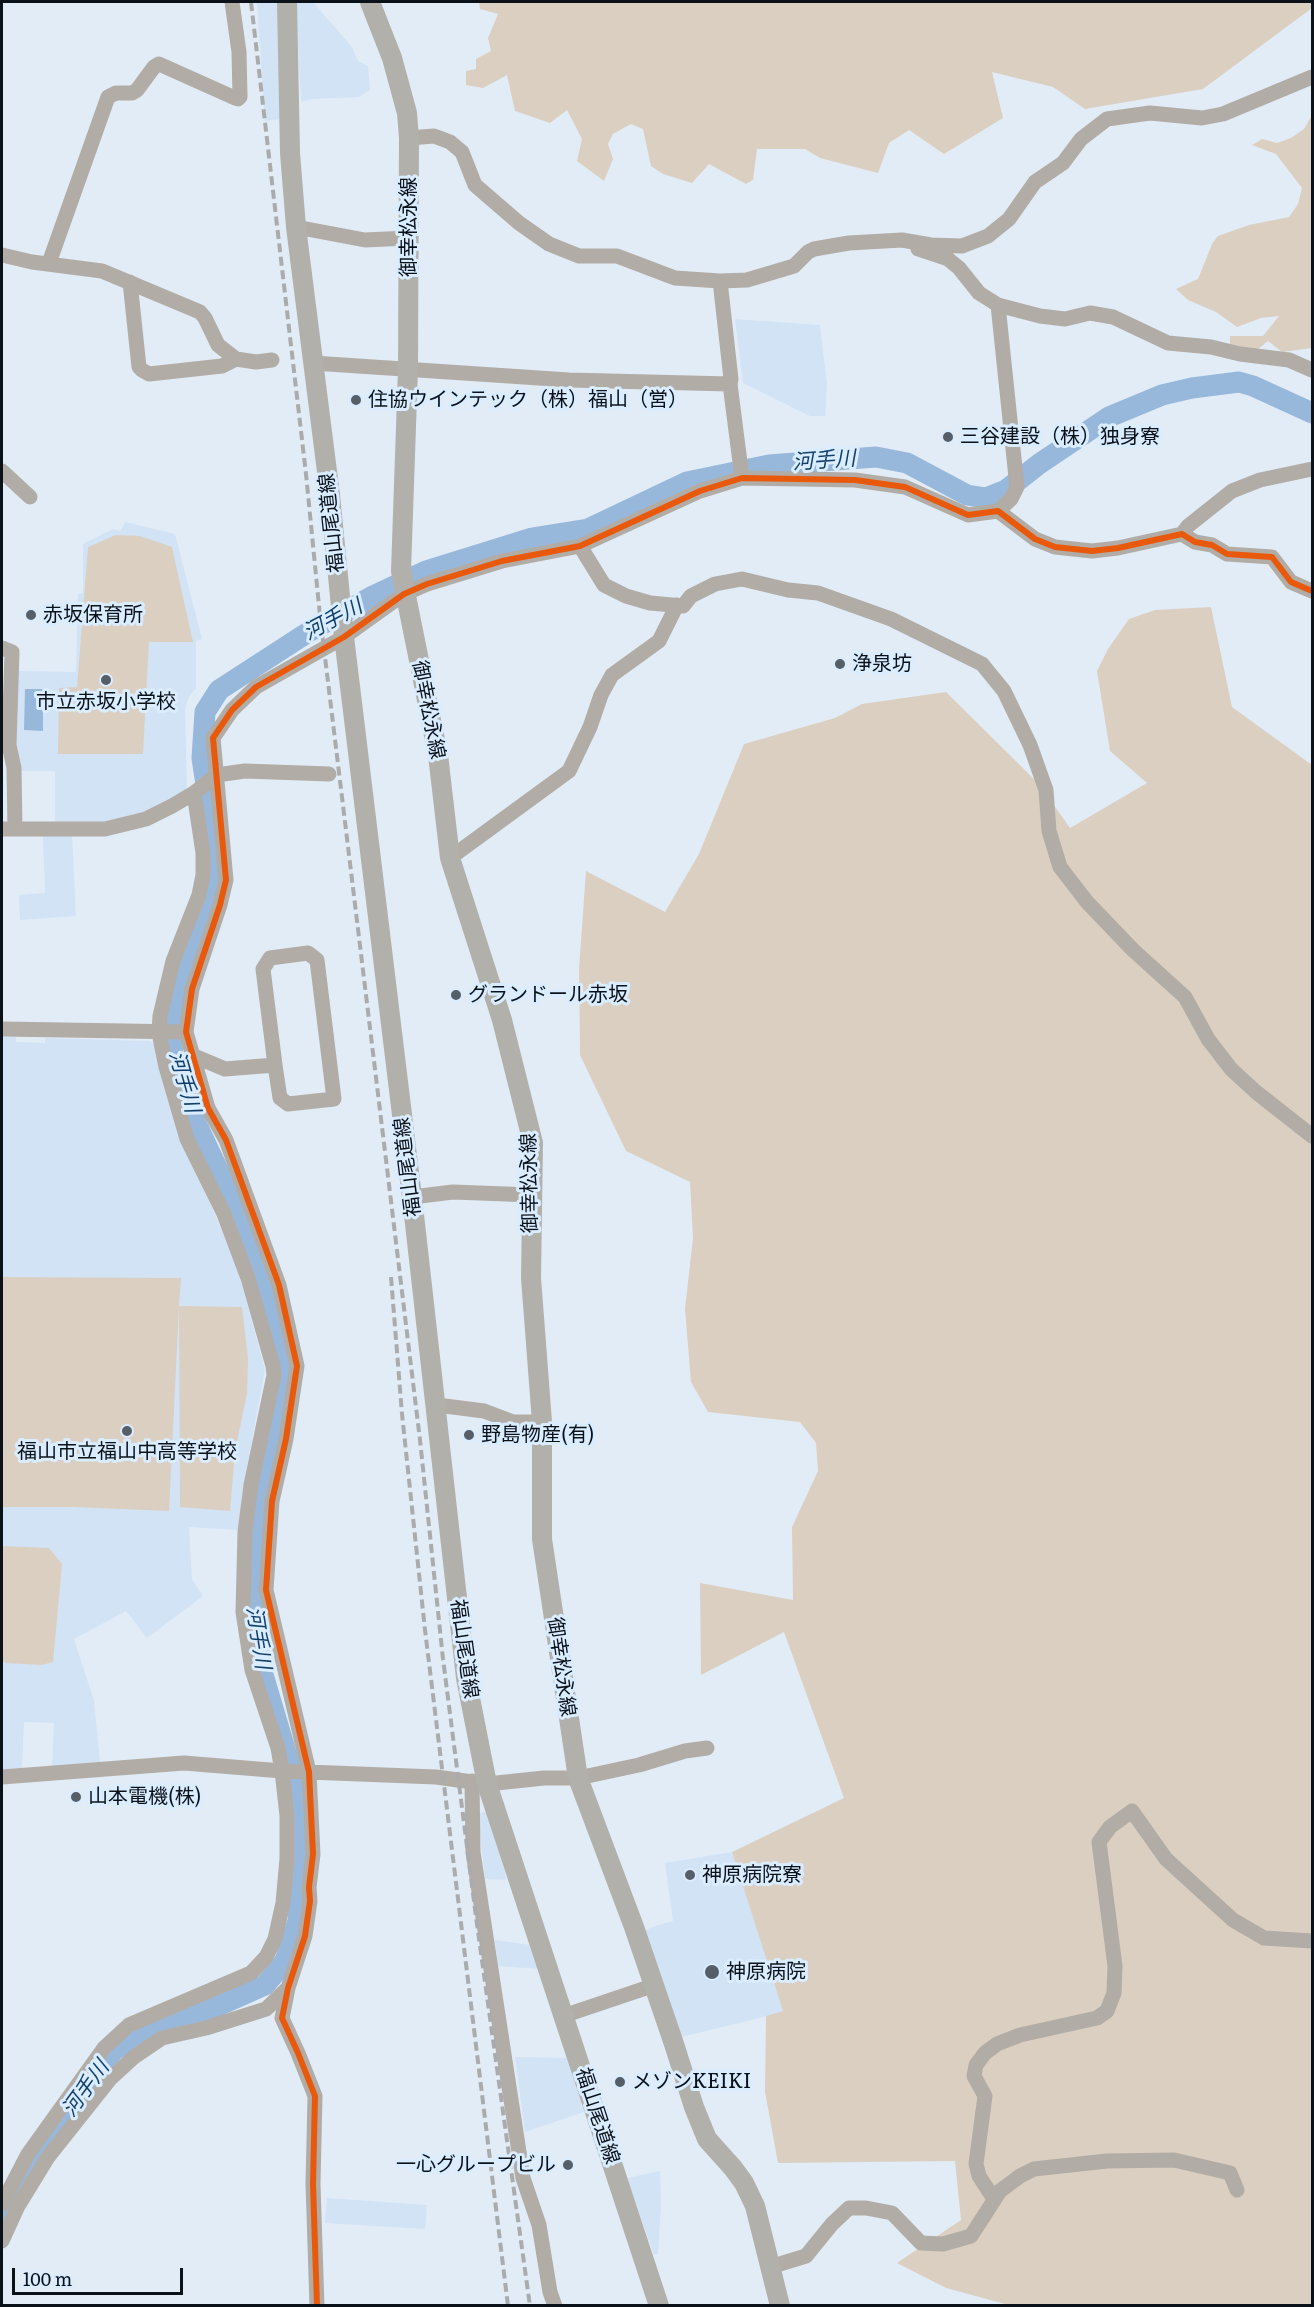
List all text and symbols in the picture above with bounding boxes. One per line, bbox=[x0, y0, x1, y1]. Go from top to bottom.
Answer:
street label: 御幸松永線 bbox=[397, 177, 421, 277]
place label: 住協ウインテック（株）福山（営） bbox=[368, 388, 688, 412]
marker: 住協ウインテック（株）福山（営） bbox=[349, 393, 363, 407]
place label: 三谷建設（株）独身寮 bbox=[960, 425, 1160, 449]
marker: 三谷建設（株）独身寮 bbox=[941, 430, 955, 444]
water label: 河手川 bbox=[792, 446, 856, 476]
street label: 福山尾道線 bbox=[315, 472, 349, 574]
water label: 河手川 bbox=[299, 594, 367, 646]
place label: 赤坂保育所 bbox=[43, 603, 143, 627]
marker: 赤坂保育所 bbox=[24, 608, 38, 622]
place label: 浄泉坊 bbox=[852, 652, 912, 676]
marker: 浄泉坊 bbox=[833, 657, 847, 671]
street label: 御幸松永線 bbox=[407, 659, 449, 761]
marker: 市立赤坂小学校 bbox=[99, 673, 113, 687]
place label: 市立赤坂小学校 bbox=[36, 690, 176, 714]
place label: グランドール赤坂 bbox=[468, 983, 628, 1007]
marker: グランドール赤坂 bbox=[449, 988, 463, 1002]
water label: 河手川 bbox=[163, 1048, 205, 1116]
street label: 福山尾道線 bbox=[390, 1116, 426, 1218]
street label: 御幸松永線 bbox=[517, 1133, 543, 1233]
place label: 野島物産(有) bbox=[481, 1423, 594, 1447]
marker: 福山市立福山中高等学校 bbox=[120, 1424, 134, 1438]
marker: 野島物産(有) bbox=[462, 1428, 476, 1442]
place label: 福山市立福山中高等学校 bbox=[17, 1440, 237, 1464]
street label: 福山尾道線 bbox=[445, 1598, 483, 1700]
water label: 河手川 bbox=[241, 1605, 275, 1671]
street label: 御幸松永線 bbox=[542, 1616, 580, 1718]
place label: 山本電機(株) bbox=[88, 1785, 201, 1809]
marker: 山本電機(株) bbox=[69, 1790, 83, 1804]
place label: 神原病院寮 bbox=[702, 1863, 802, 1887]
marker: 神原病院寮 bbox=[683, 1868, 697, 1882]
place label: 神原病院 bbox=[726, 1960, 806, 1984]
marker: 神原病院 bbox=[703, 1963, 721, 1981]
water label: 河手川 bbox=[57, 2056, 115, 2122]
street label: 福山尾道線 bbox=[570, 2065, 624, 2167]
place label: メゾンKEIKI bbox=[632, 2070, 751, 2094]
marker: メゾンKEIKI bbox=[613, 2075, 627, 2089]
place label: 一心グループビル bbox=[396, 2153, 556, 2177]
marker: 一心グループビル bbox=[561, 2158, 575, 2172]
scale bar bbox=[15, 2256, 186, 2294]
text: 100 m bbox=[23, 2265, 72, 2292]

